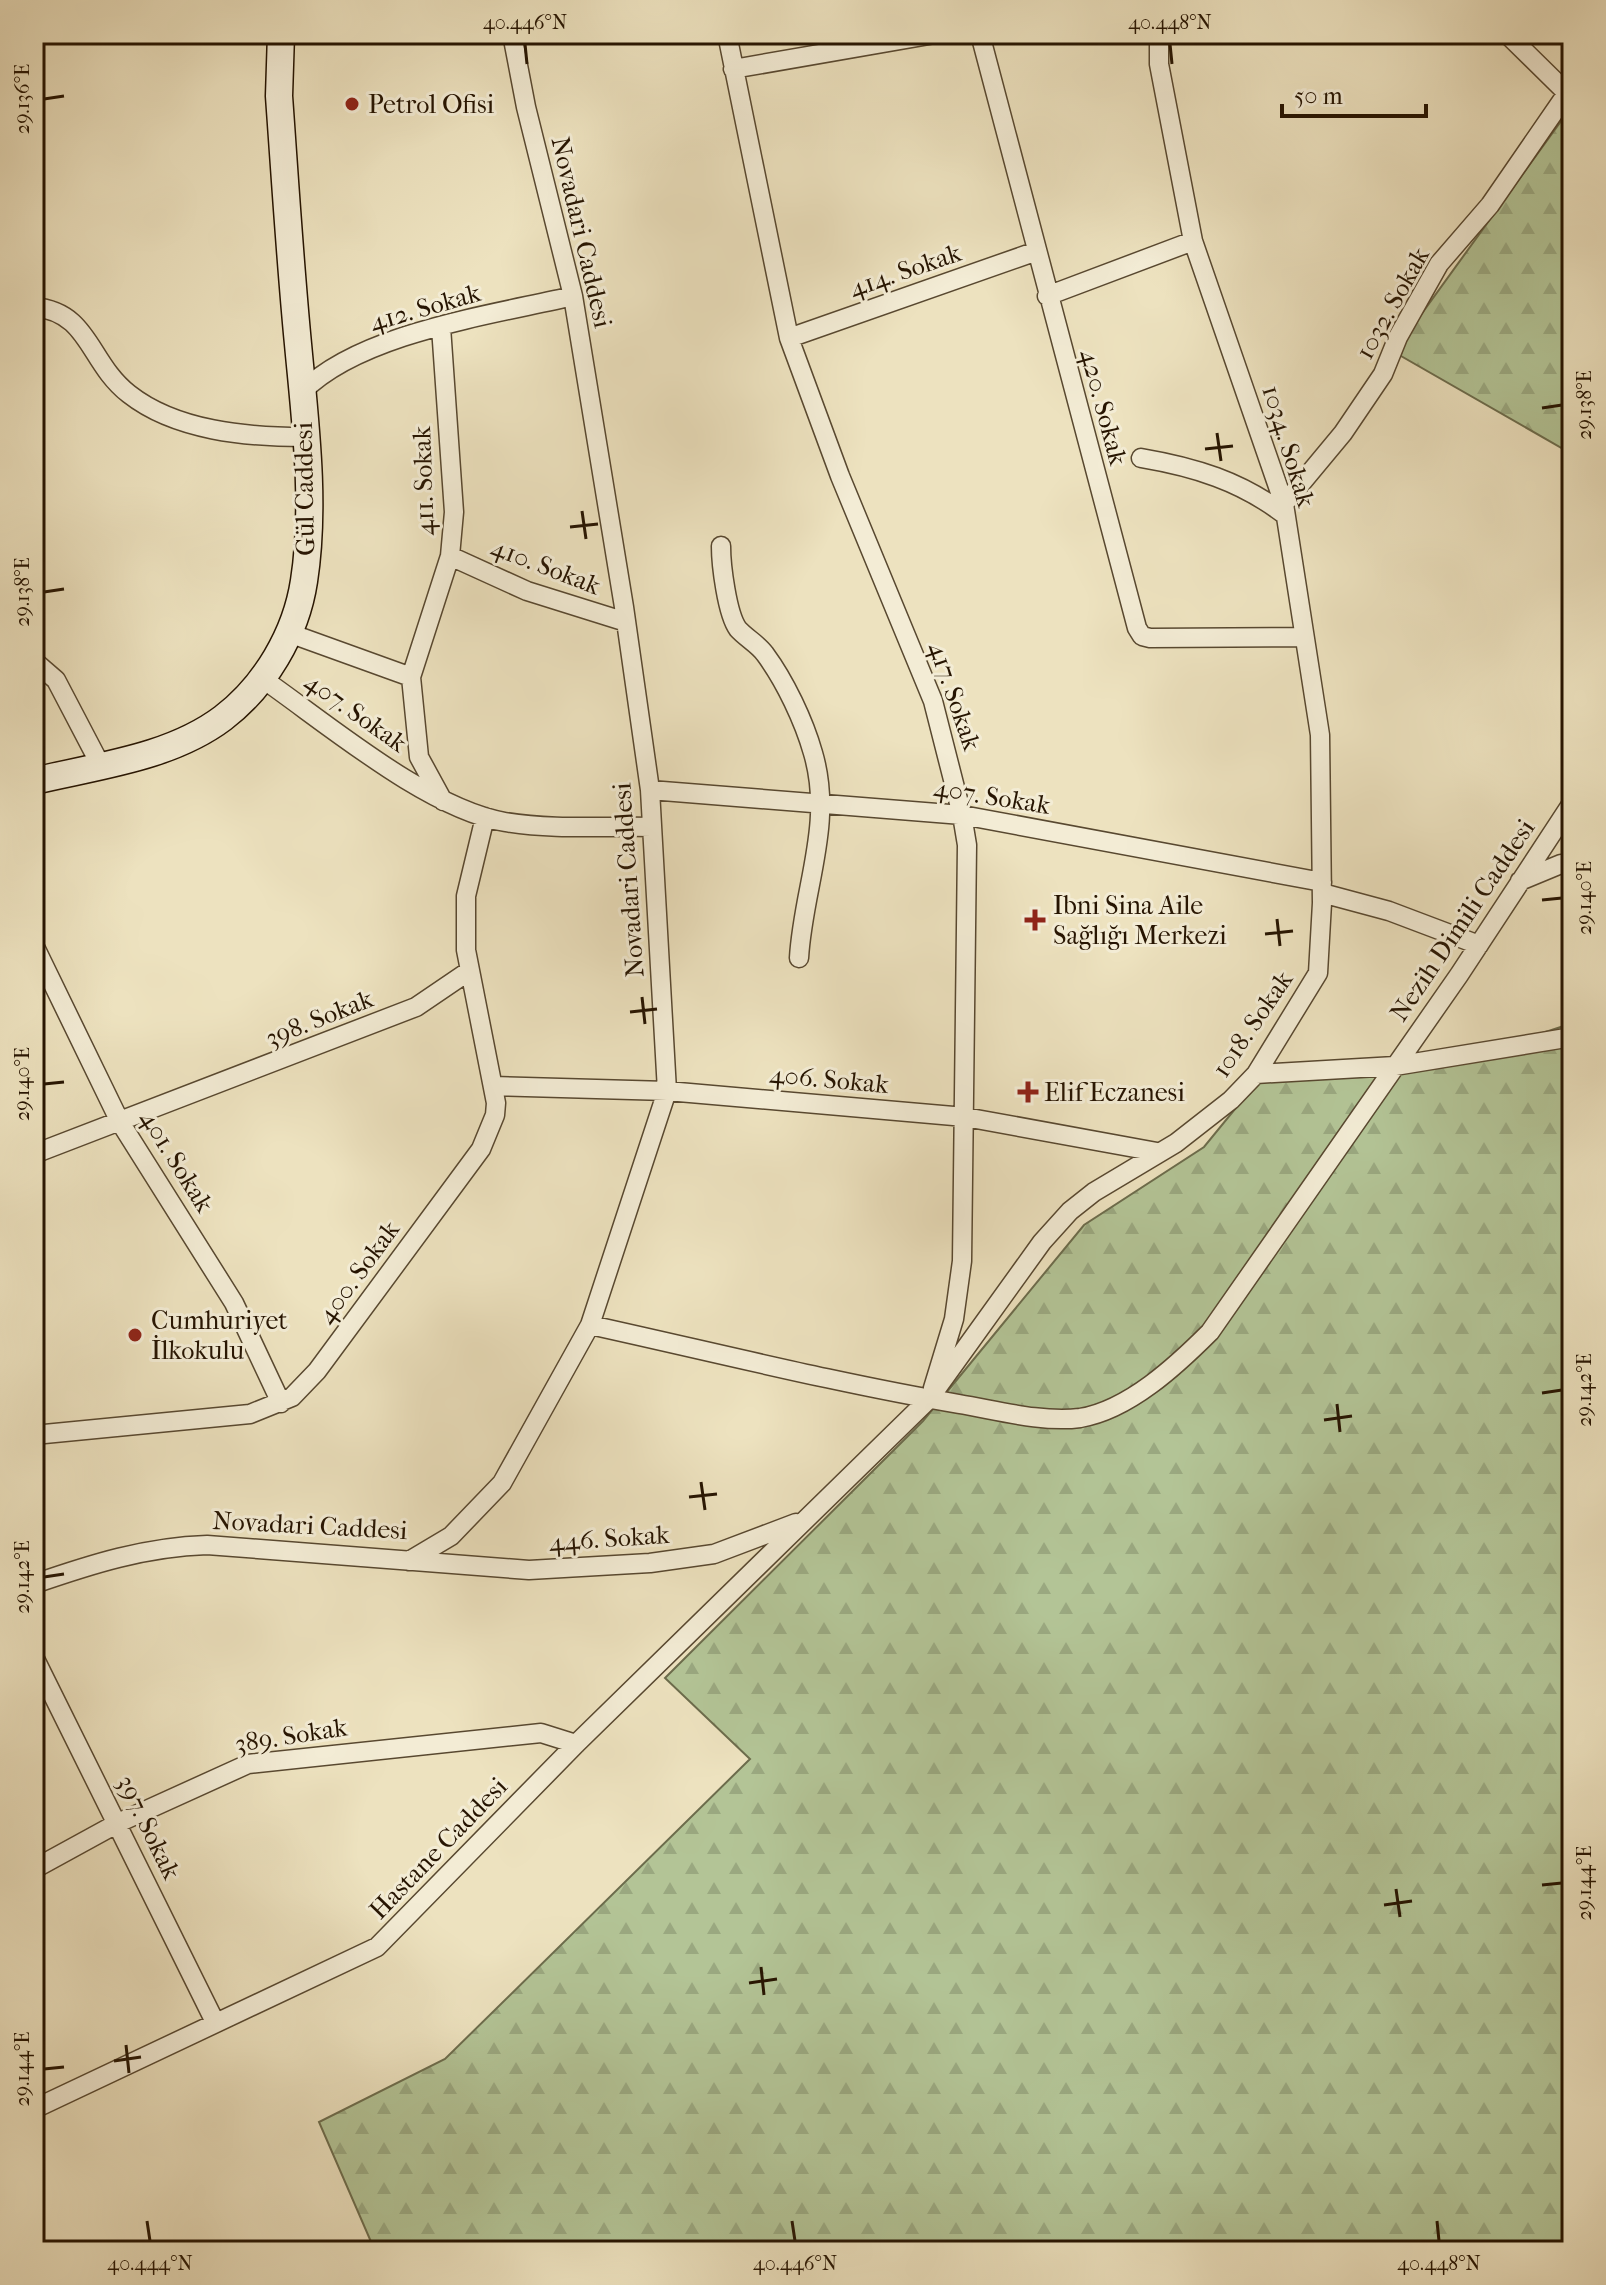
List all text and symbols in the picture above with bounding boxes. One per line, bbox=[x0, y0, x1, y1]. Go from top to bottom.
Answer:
text: 40.446°N bbox=[483, 11, 567, 34]
text: 40.448°N bbox=[1128, 11, 1212, 34]
text: 29.136°E bbox=[11, 64, 34, 134]
scale bar bbox=[1282, 68, 1426, 118]
text: 50 m bbox=[1294, 82, 1343, 110]
place label: Petrol Ofisi bbox=[368, 89, 495, 120]
marker: Petrol Ofisi bbox=[343, 95, 361, 113]
street label: Novadari Caddesi bbox=[544, 134, 619, 331]
street label: 414. Sokak bbox=[845, 237, 966, 304]
street label: 1032. Sokak bbox=[1349, 241, 1436, 365]
street label: 412. Sokak bbox=[366, 277, 485, 338]
street label: 420. Sokak bbox=[1073, 346, 1134, 469]
text: 29.138°E bbox=[1573, 370, 1596, 440]
street label: 1034. Sokak bbox=[1255, 381, 1322, 511]
street label: Gül Caddesi bbox=[288, 421, 321, 556]
street label: 411. Sokak bbox=[406, 425, 441, 536]
street label: 410. Sokak bbox=[487, 531, 605, 602]
text: 29.138°E bbox=[11, 557, 34, 627]
street label: 417. Sokak bbox=[922, 638, 988, 755]
street label: 407. Sokak bbox=[299, 666, 413, 759]
street label: 407. Sokak bbox=[931, 772, 1053, 821]
street label: Novadari Caddesi bbox=[606, 781, 651, 978]
street label: Nezih Dimili Caddesi bbox=[1383, 813, 1542, 1027]
text: 29.140°E bbox=[1573, 861, 1596, 935]
place label: Ibni Sina Aile Sağlığı Merkezi bbox=[1053, 890, 1227, 951]
marker: Ibni Sina Aile Sağlığı Merkezi bbox=[1024, 909, 1046, 931]
street label: 1018. Sokak bbox=[1206, 965, 1300, 1083]
street label: 398. Sokak bbox=[261, 983, 378, 1054]
text: 29.140°E bbox=[11, 1047, 34, 1121]
street label: 406. Sokak bbox=[768, 1059, 890, 1100]
place label: Elif Eczanesi bbox=[1044, 1077, 1185, 1108]
marker: Elif Eczanesi bbox=[1019, 1083, 1037, 1101]
street label: 401. Sokak bbox=[133, 1104, 220, 1219]
street label: 400. Sokak bbox=[311, 1214, 407, 1330]
place label: Cumhuriyet İlkokulu bbox=[151, 1305, 288, 1366]
marker: Cumhuriyet İlkokulu bbox=[126, 1326, 144, 1344]
text: 29.142°E bbox=[1573, 1353, 1596, 1427]
street label: Novadari Caddesi bbox=[212, 1505, 409, 1546]
street label: 446. Sokak bbox=[548, 1519, 671, 1558]
text: 29.142°E bbox=[11, 1540, 34, 1614]
street label: 389. Sokak bbox=[233, 1711, 350, 1760]
street label: 397. Sokak bbox=[110, 1770, 187, 1885]
street label: Hastane Caddesi bbox=[363, 1771, 514, 1926]
text: 29.144°E bbox=[1573, 1846, 1596, 1921]
text: 29.144°E bbox=[11, 2032, 34, 2107]
text: 40.444°N bbox=[107, 2252, 193, 2275]
text: 40.446°N bbox=[753, 2252, 837, 2275]
text: 40.448°N bbox=[1397, 2252, 1481, 2275]

